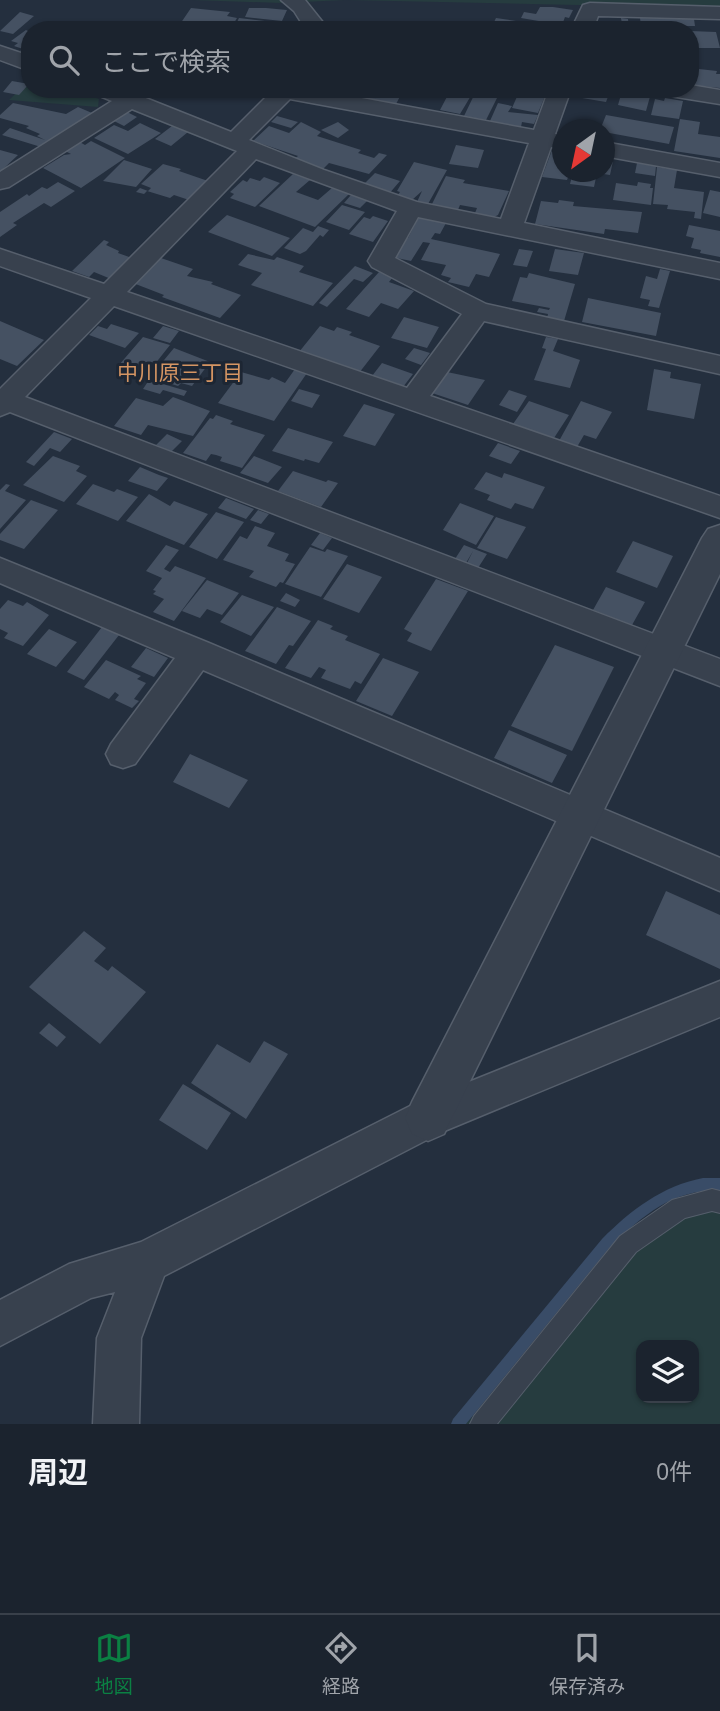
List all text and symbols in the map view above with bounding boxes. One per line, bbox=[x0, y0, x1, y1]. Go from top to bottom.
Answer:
search box bbox=[21, 21, 699, 98]
icon: search bbox=[45, 41, 83, 79]
text: ここで検索 bbox=[101, 47, 231, 77]
north arrow bbox=[552, 119, 615, 182]
district label: 中川原三丁目 bbox=[117, 361, 243, 384]
map controls bbox=[636, 1340, 699, 1403]
button: layers bbox=[636, 1340, 699, 1403]
text: 周辺 bbox=[28, 1456, 88, 1489]
text: 0件 bbox=[656, 1459, 692, 1485]
tab: 地図 bbox=[95, 1629, 133, 1698]
tab: 経路 bbox=[322, 1629, 360, 1698]
tab: 保存済み bbox=[549, 1629, 625, 1698]

